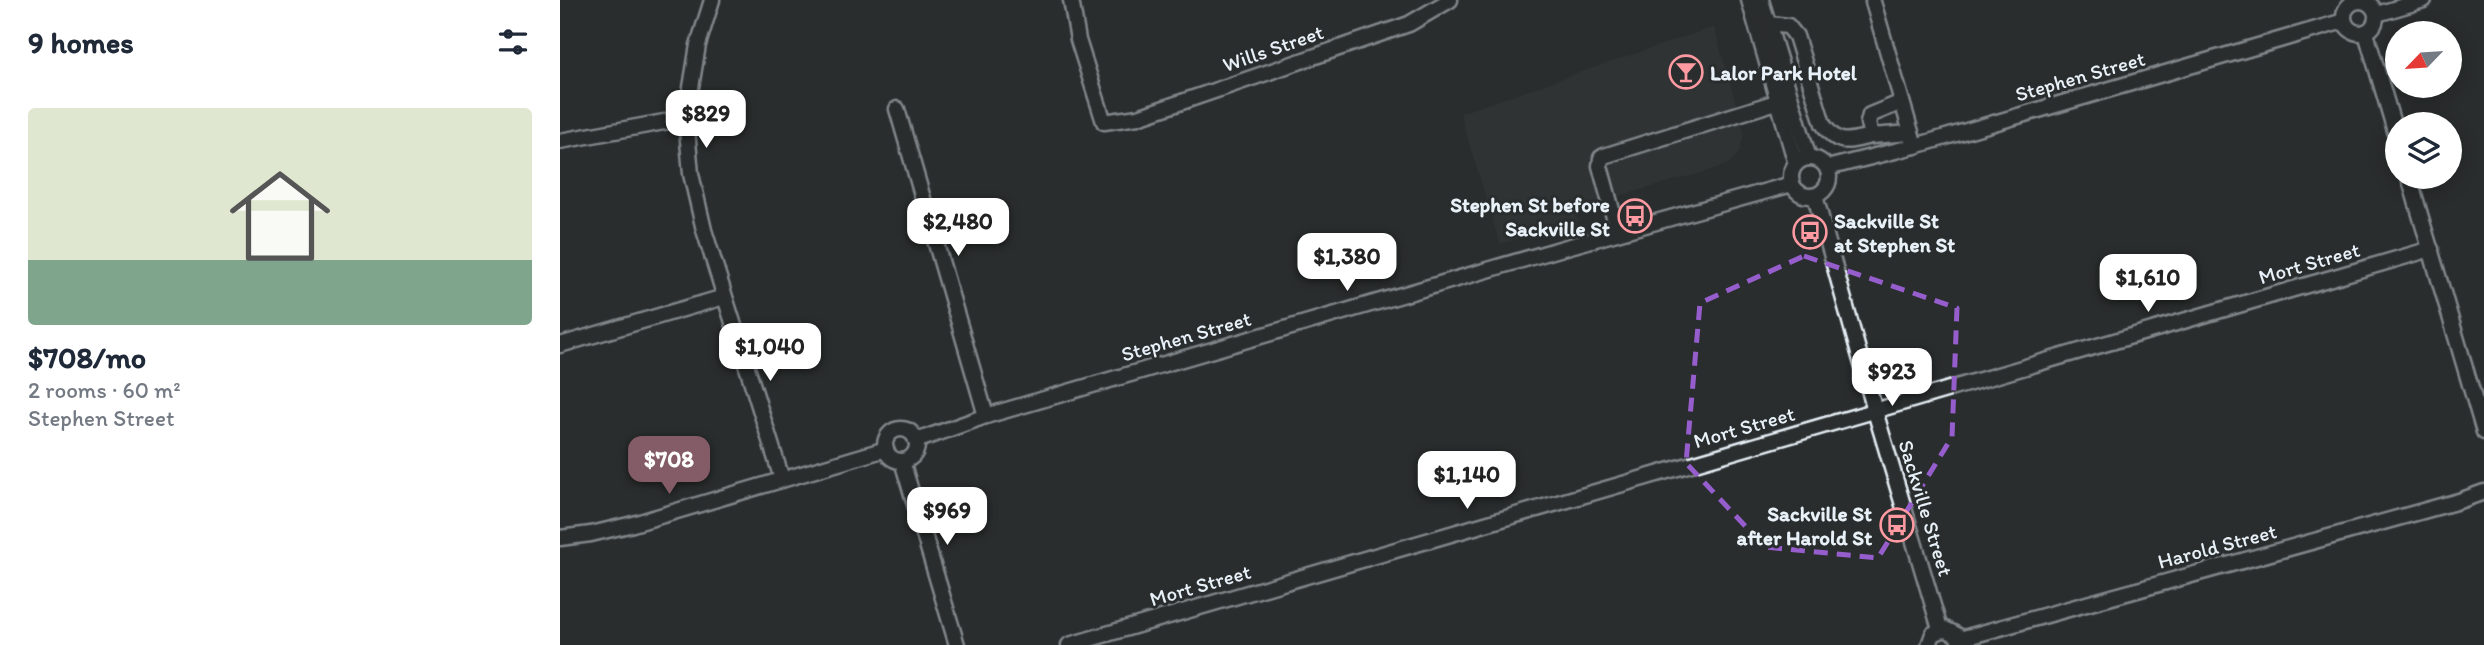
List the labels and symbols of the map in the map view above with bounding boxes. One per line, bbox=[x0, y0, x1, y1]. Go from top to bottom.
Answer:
street label: Wills Street bbox=[1219, 19, 1327, 77]
north arrow bbox=[2385, 21, 2462, 98]
street label: Stephen Street bbox=[2012, 46, 2148, 106]
bar icon: Lalor Park Hotel bbox=[1667, 53, 1705, 91]
place label: Lalor Park Hotel bbox=[1710, 60, 1858, 85]
pin: $829 bbox=[665, 90, 747, 150]
place label: Stephen St before Sackville St bbox=[1450, 192, 1610, 241]
bus stop icon: Stephen St before Sackville St bbox=[1616, 197, 1654, 235]
pin: $2,480 bbox=[901, 198, 1015, 258]
place label: Sackville St at Stephen St bbox=[1834, 208, 1955, 258]
bus stop icon: Sackville St at Stephen St bbox=[1791, 213, 1829, 251]
pin: $1,380 bbox=[1290, 233, 1404, 293]
street label: Mort Street bbox=[2256, 237, 2363, 289]
pin: $1,610 bbox=[2091, 254, 2205, 314]
street label: Stephen Street bbox=[1118, 306, 1254, 366]
pin: $1,040 bbox=[713, 324, 827, 383]
pin: $923 bbox=[1851, 348, 1933, 408]
street label: Mort Street bbox=[1691, 401, 1798, 453]
pin: $708 bbox=[628, 436, 710, 496]
street label: Sackville Street bbox=[1893, 437, 1959, 579]
pin: $1,140 bbox=[1410, 452, 1524, 511]
pin: $969 bbox=[906, 488, 988, 547]
place label: Sackville St after Harold St bbox=[1737, 501, 1872, 550]
bus stop icon: Sackville St after Harold St bbox=[1878, 506, 1916, 544]
street label: Harold Street bbox=[2155, 518, 2279, 574]
street label: Mort Street bbox=[1147, 559, 1254, 611]

